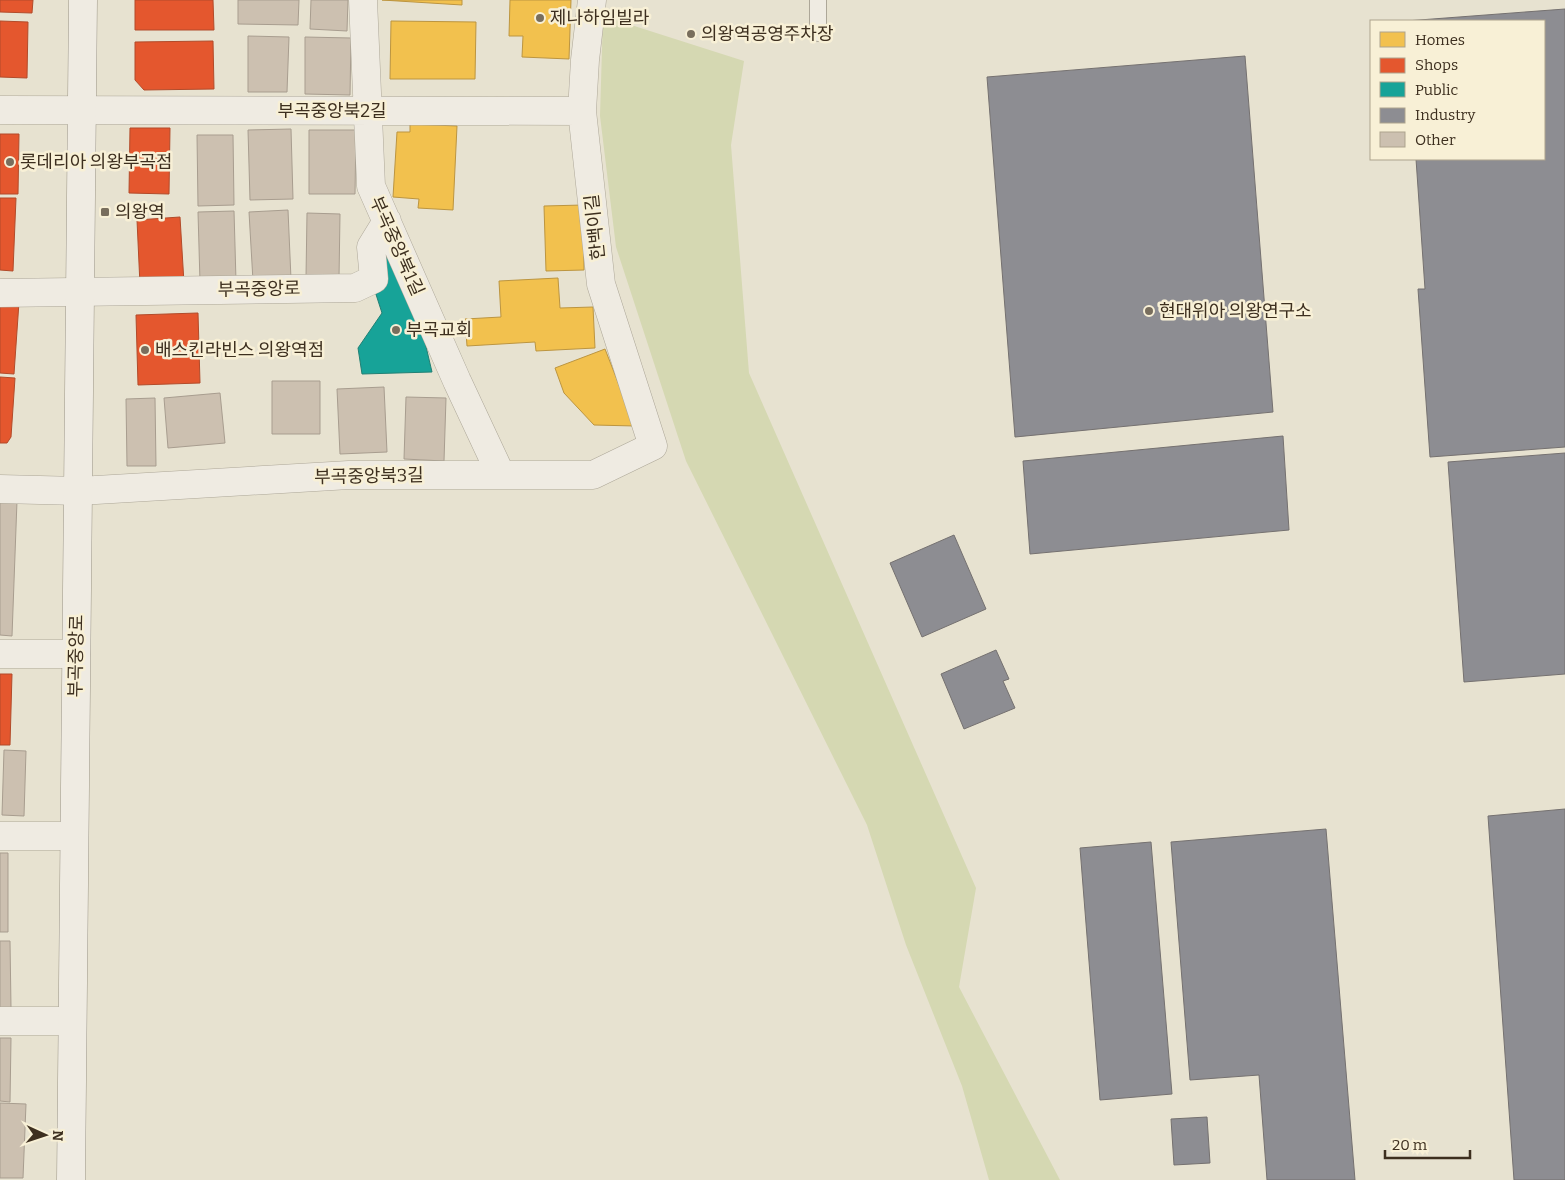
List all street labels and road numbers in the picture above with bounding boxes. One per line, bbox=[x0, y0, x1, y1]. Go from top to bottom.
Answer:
street label: 부곡중앙북2길 bbox=[277, 100, 387, 122]
street label: 부곡중앙북1길 bbox=[365, 193, 429, 299]
street label: 한백이길 bbox=[581, 193, 609, 261]
street label: 부곡중앙로 bbox=[217, 277, 301, 301]
street label: 부곡중앙북3길 bbox=[314, 464, 424, 488]
street label: 부곡중앙로 bbox=[64, 614, 88, 698]

